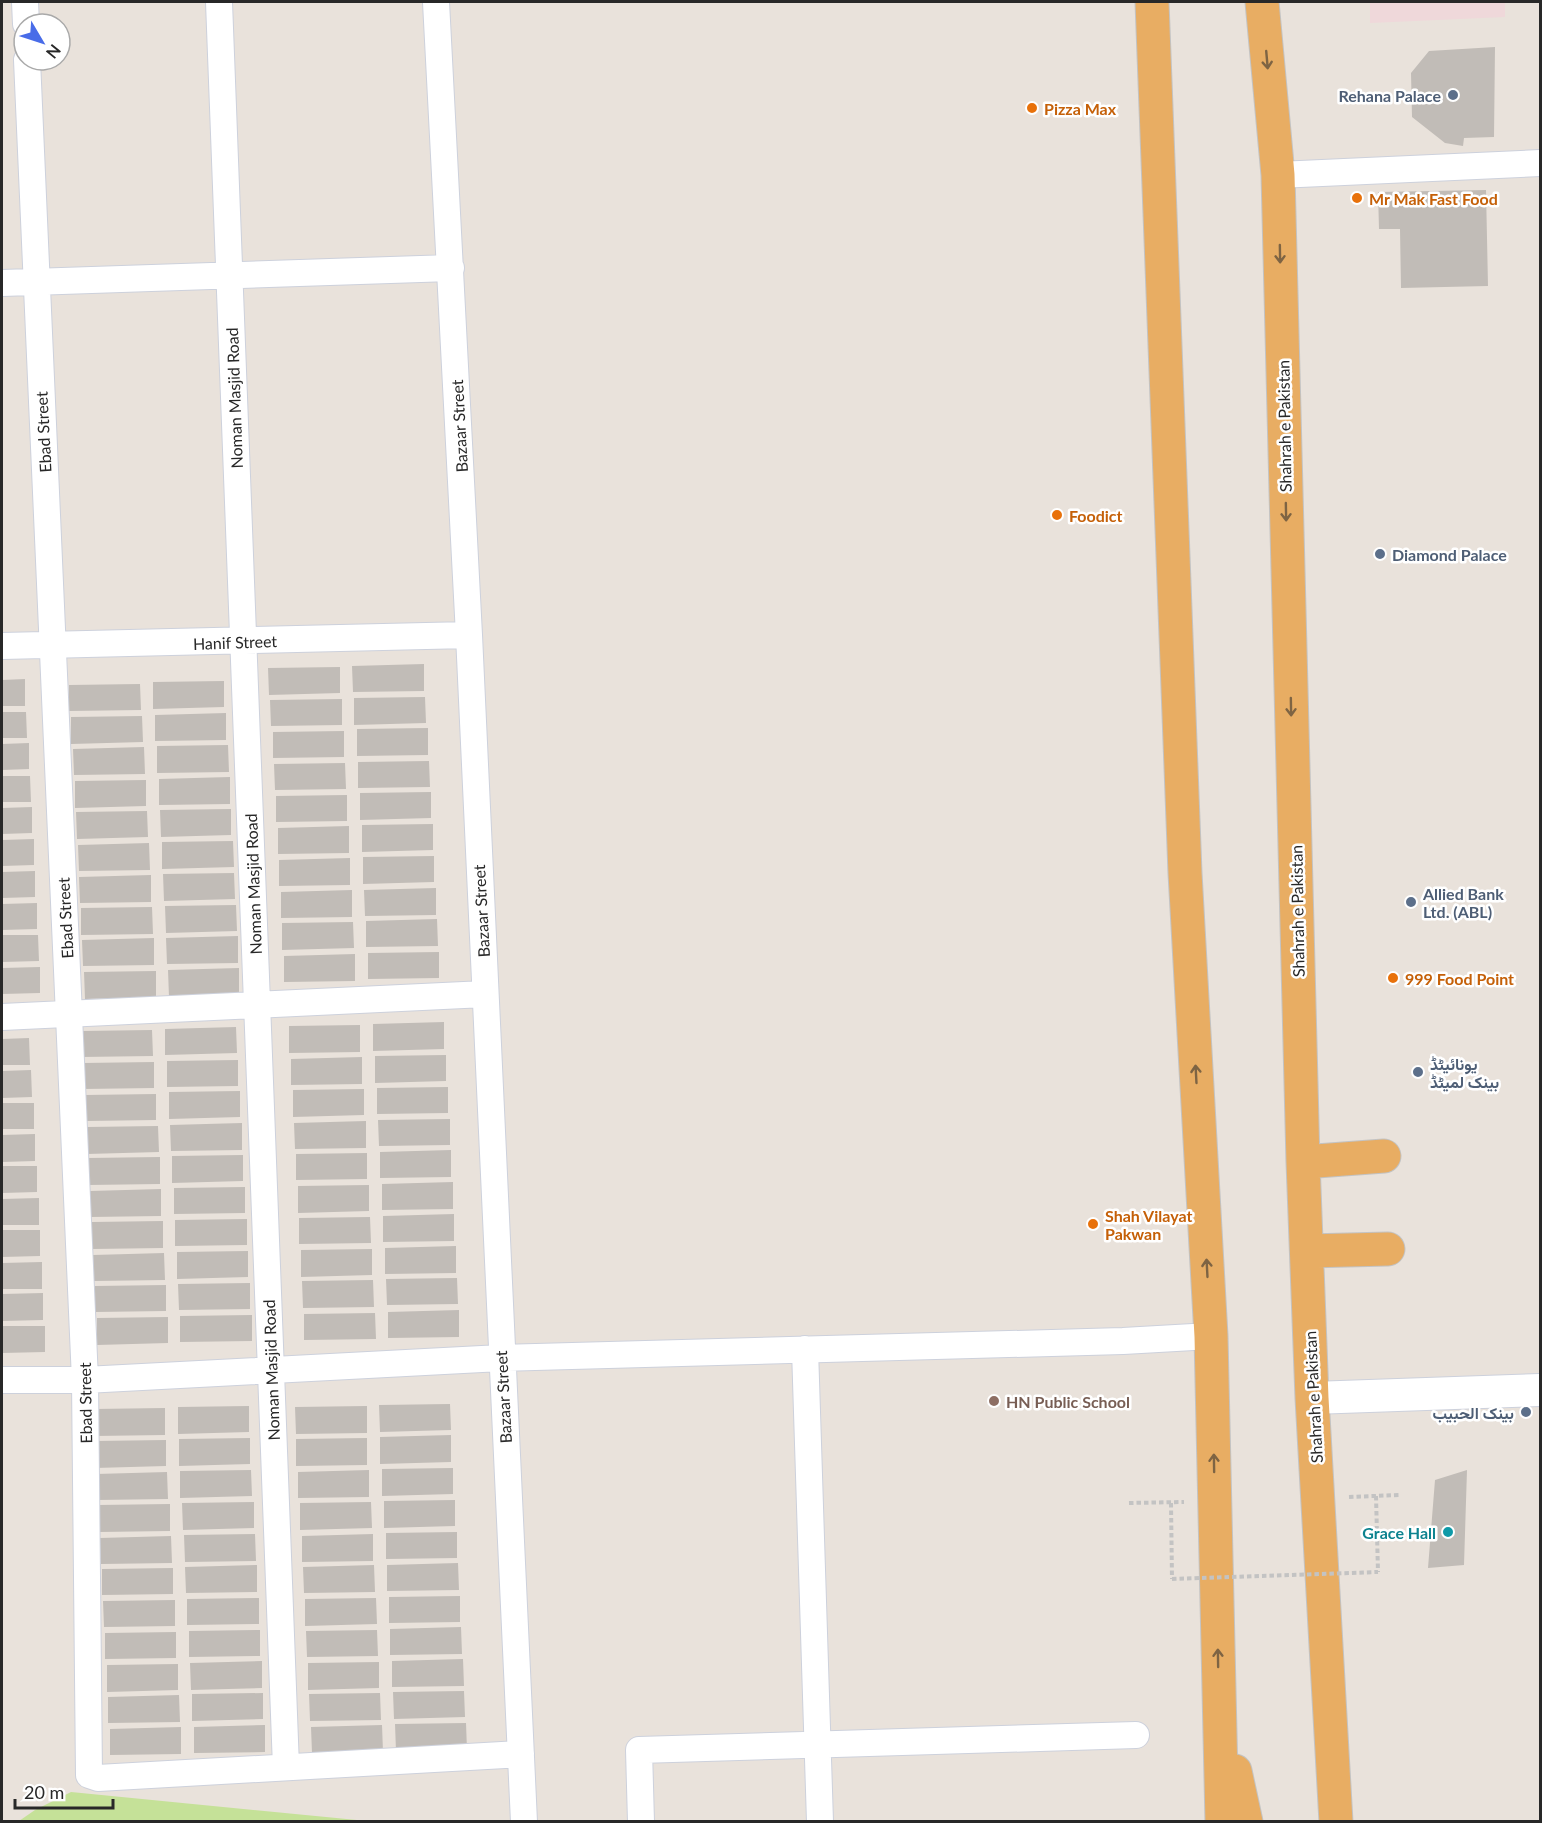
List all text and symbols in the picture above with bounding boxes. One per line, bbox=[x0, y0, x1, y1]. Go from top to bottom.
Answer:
north arrow bbox=[12, 12, 72, 72]
text: N bbox=[43, 41, 65, 63]
one-way arrow bbox=[1262, 49, 1273, 69]
place label: Rehana Palace bbox=[1339, 86, 1441, 105]
marker: Rehana Palace bbox=[1446, 88, 1460, 102]
place label: Pizza Max bbox=[1044, 99, 1117, 118]
marker: Pizza Max bbox=[1025, 101, 1039, 115]
place label: Mr Mak Fast Food bbox=[1369, 189, 1498, 208]
marker: Mr Mak Fast Food bbox=[1350, 191, 1364, 205]
one-way arrow bbox=[1274, 244, 1285, 264]
street label: Noman Masjid Road bbox=[222, 327, 246, 469]
street label: Shahrah e Pakistan bbox=[1273, 360, 1295, 492]
street label: Bazaar Street bbox=[447, 379, 471, 473]
street label: Ebad Street bbox=[31, 391, 55, 473]
one-way arrow bbox=[1281, 502, 1292, 522]
place label: Foodict bbox=[1069, 506, 1123, 525]
marker: Foodict bbox=[1050, 508, 1064, 522]
place label: Diamond Palace bbox=[1392, 545, 1507, 564]
marker: Diamond Palace bbox=[1373, 547, 1387, 561]
street label: Hanif Street bbox=[193, 631, 278, 653]
one-way arrow bbox=[1286, 697, 1297, 717]
street label: Noman Masjid Road bbox=[241, 813, 265, 955]
street label: Shahrah e Pakistan bbox=[1286, 845, 1308, 977]
street label: Bazaar Street bbox=[469, 864, 493, 958]
street label: Ebad Street bbox=[53, 877, 77, 959]
place label: Allied Bank Ltd. (ABL) bbox=[1422, 884, 1504, 921]
marker: Allied Bank Ltd. (ABL) bbox=[1404, 895, 1418, 909]
place label: 999 Food Point bbox=[1405, 969, 1514, 988]
marker: 999 Food Point bbox=[1386, 971, 1400, 985]
place label: یونائیٹڈ بینک لمیٹڈ bbox=[1430, 1054, 1499, 1092]
one-way arrow bbox=[1191, 1064, 1202, 1084]
marker: یونائیٹڈ بینک لمیٹڈ bbox=[1411, 1065, 1425, 1079]
place label: Shah Vilayat Pakwan bbox=[1105, 1206, 1192, 1243]
marker: Shah Vilayat Pakwan bbox=[1086, 1217, 1100, 1231]
one-way arrow bbox=[1202, 1259, 1213, 1279]
street label: Noman Masjid Road bbox=[259, 1299, 283, 1441]
street label: Shahrah e Pakistan bbox=[1300, 1330, 1326, 1464]
street label: Bazaar Street bbox=[491, 1350, 515, 1444]
street label: Ebad Street bbox=[75, 1362, 95, 1444]
place label: HN Public School bbox=[1006, 1392, 1130, 1411]
marker: HN Public School bbox=[987, 1394, 1001, 1408]
place label: بينک الحبيب bbox=[1433, 1403, 1514, 1423]
marker: بينک الحبيب bbox=[1519, 1405, 1533, 1419]
one-way arrow bbox=[1208, 1454, 1220, 1474]
place label: Grace Hall bbox=[1362, 1523, 1436, 1542]
marker: Grace Hall bbox=[1441, 1525, 1455, 1539]
one-way arrow bbox=[1212, 1649, 1224, 1669]
scale bar bbox=[15, 1772, 112, 1810]
text: 20 m bbox=[24, 1781, 64, 1803]

